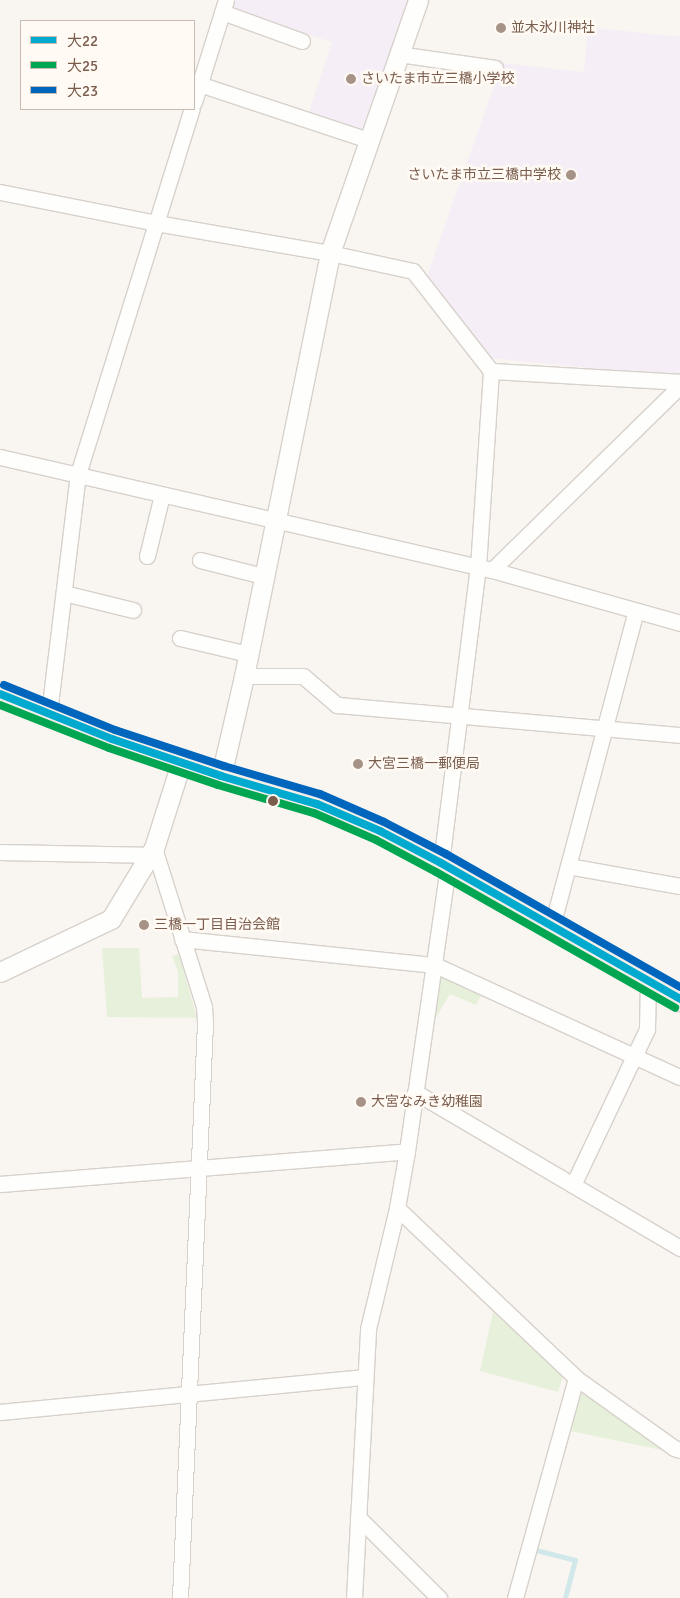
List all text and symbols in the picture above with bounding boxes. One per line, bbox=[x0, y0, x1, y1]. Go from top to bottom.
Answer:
legend bbox=[20, 20, 195, 110]
place label: 並木氷川神社 bbox=[511, 20, 595, 36]
marker: 並木氷川神社 bbox=[495, 22, 507, 34]
text: 大22 bbox=[67, 32, 98, 50]
text: 大25 bbox=[67, 57, 98, 75]
place label: さいたま市立三橋小学校 bbox=[361, 71, 515, 87]
marker: さいたま市立三橋小学校 bbox=[345, 73, 357, 85]
text: 大23 bbox=[67, 82, 98, 100]
place label: さいたま市立三橋中学校 bbox=[407, 167, 561, 183]
marker: さいたま市立三橋中学校 bbox=[565, 169, 577, 181]
place label: 大宮三橋一郵便局 bbox=[368, 756, 480, 772]
marker: 大宮三橋一郵便局 bbox=[352, 758, 364, 770]
unlabelled marker bbox=[268, 796, 278, 806]
place label: 三橋一丁目自治会館 bbox=[154, 917, 280, 933]
marker: 三橋一丁目自治会館 bbox=[138, 919, 150, 931]
place label: 大宮なみき幼稚園 bbox=[371, 1094, 483, 1110]
marker: 大宮なみき幼稚園 bbox=[355, 1096, 367, 1108]

